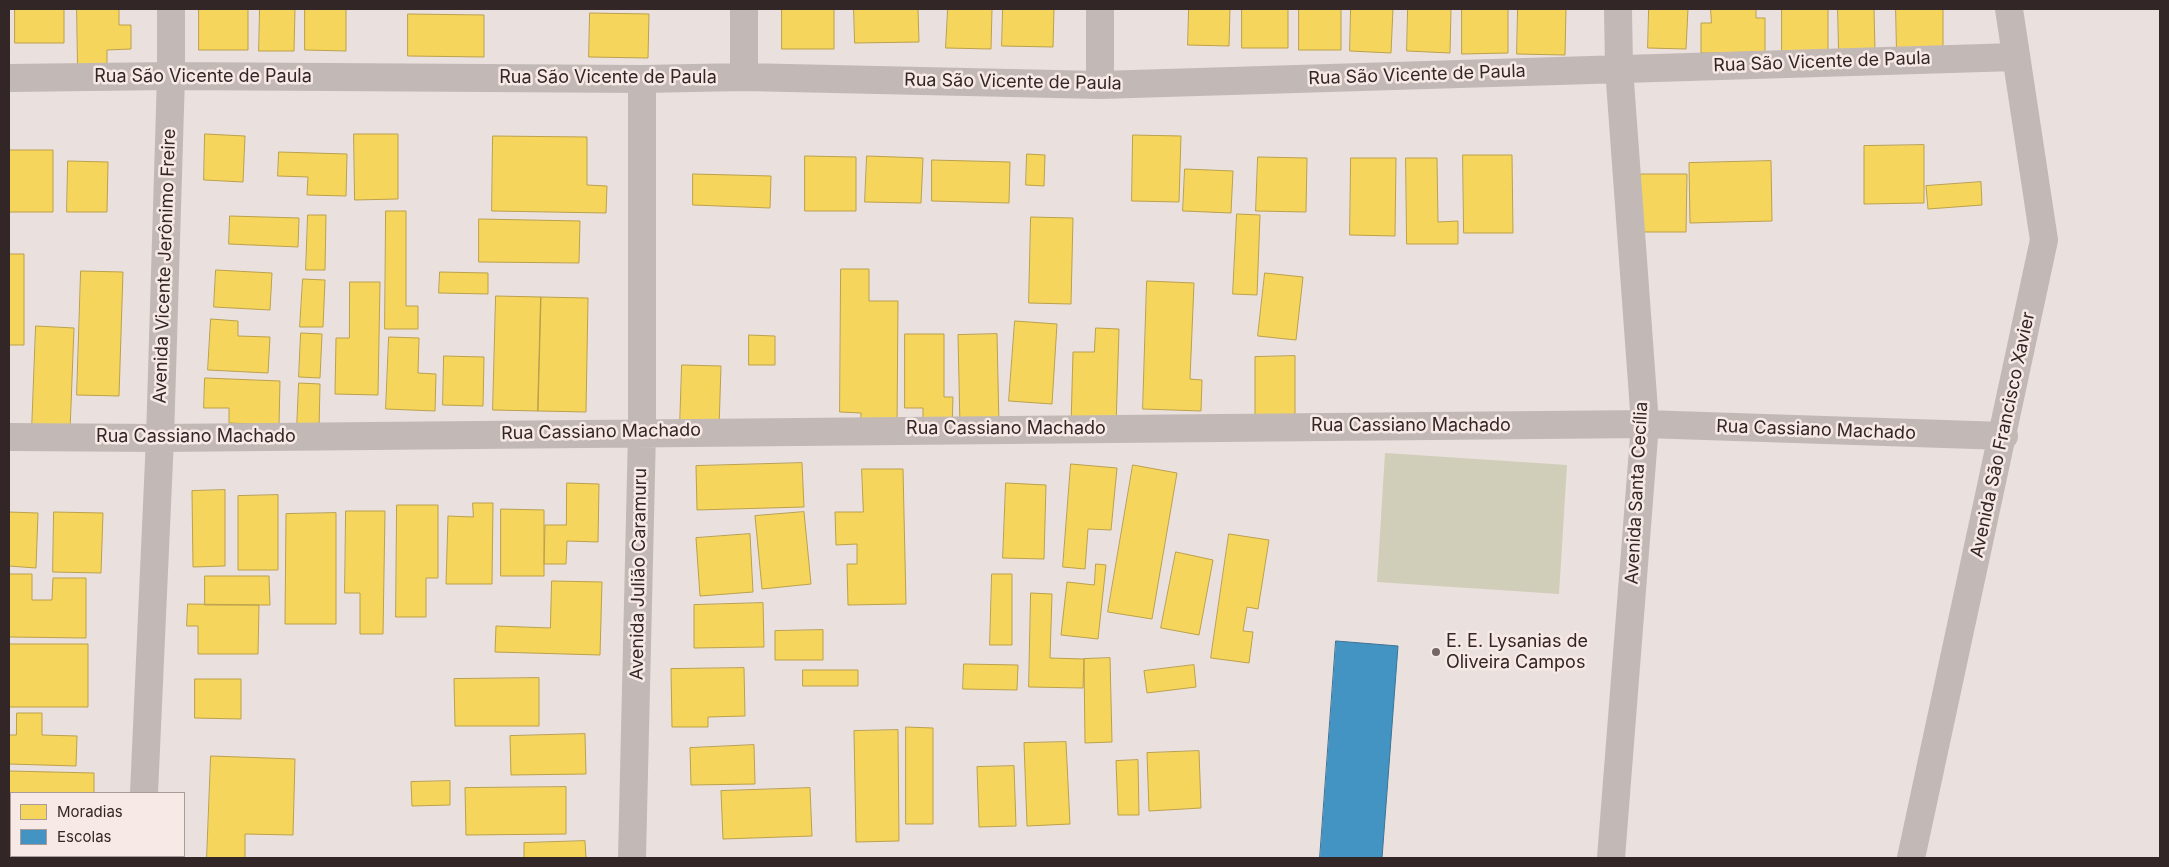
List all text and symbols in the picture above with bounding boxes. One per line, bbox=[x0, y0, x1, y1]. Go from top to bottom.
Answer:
street label: Rua São Vicente de Paula bbox=[1713, 47, 1931, 77]
street label: Rua São Vicente de Paula bbox=[1308, 60, 1526, 90]
street label: Rua São Vicente de Paula bbox=[94, 66, 312, 88]
street label: Rua São Vicente de Paula bbox=[499, 67, 717, 89]
street label: Rua São Vicente de Paula bbox=[904, 69, 1122, 95]
street label: Avenida Vicente Jerônimo Freire bbox=[149, 128, 181, 404]
street label: Avenida São Francisco Xavier bbox=[1966, 310, 2040, 560]
street label: Avenida Santa Cecília bbox=[1621, 401, 1653, 585]
street label: Rua Cassiano Machado bbox=[1311, 415, 1511, 437]
street label: Rua Cassiano Machado bbox=[1716, 416, 1916, 444]
street label: Rua Cassiano Machado bbox=[906, 418, 1106, 440]
street label: Rua Cassiano Machado bbox=[501, 419, 701, 445]
street label: Rua Cassiano Machado bbox=[96, 426, 296, 448]
street label: Avenida Julião Caramuru bbox=[626, 468, 652, 680]
place label: E. E. Lysanias de Oliveira Campos bbox=[1446, 631, 1588, 674]
marker: E. E. Lysanias de Oliveira Campos bbox=[1430, 646, 1442, 658]
legend bbox=[10, 792, 185, 857]
text: Moradias bbox=[57, 802, 123, 821]
text: Escolas bbox=[57, 827, 111, 846]

